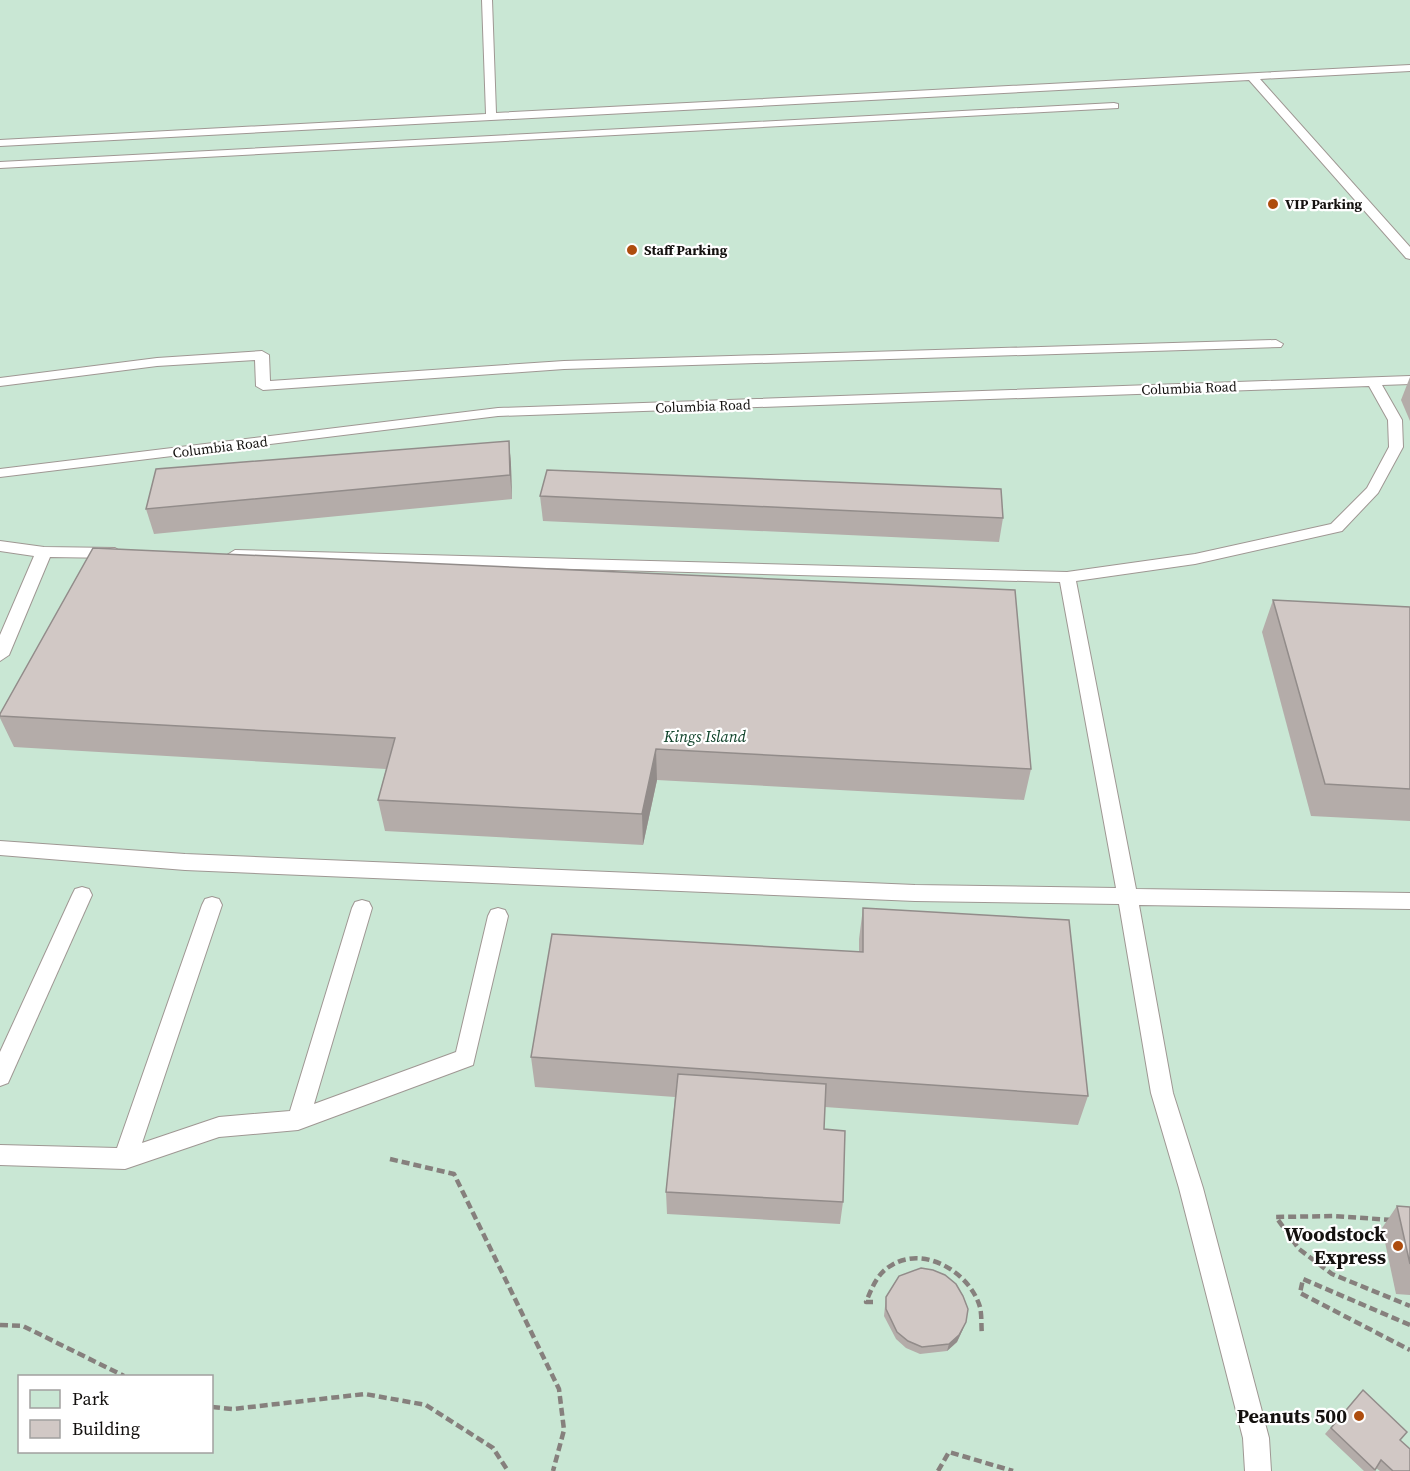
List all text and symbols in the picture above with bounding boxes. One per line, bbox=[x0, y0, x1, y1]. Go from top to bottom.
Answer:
place label: VIP Parking bbox=[1285, 194, 1363, 214]
marker: VIP Parking bbox=[1266, 197, 1280, 211]
place label: Staff Parking bbox=[644, 240, 728, 260]
marker: Staff Parking bbox=[625, 243, 639, 257]
street label: Columbia Road bbox=[1141, 376, 1237, 400]
street label: Columbia Road bbox=[655, 394, 751, 418]
street label: Columbia Road bbox=[171, 431, 269, 463]
park label: Kings Island bbox=[663, 725, 747, 747]
place label: Woodstock Express bbox=[1284, 1220, 1386, 1271]
marker: Woodstock Express bbox=[1391, 1239, 1405, 1253]
legend bbox=[18, 1375, 213, 1453]
text: Park bbox=[72, 1386, 109, 1411]
place label: Peanuts 500 bbox=[1237, 1402, 1347, 1430]
marker: Peanuts 500 bbox=[1352, 1409, 1366, 1423]
text: Building bbox=[72, 1416, 140, 1441]

